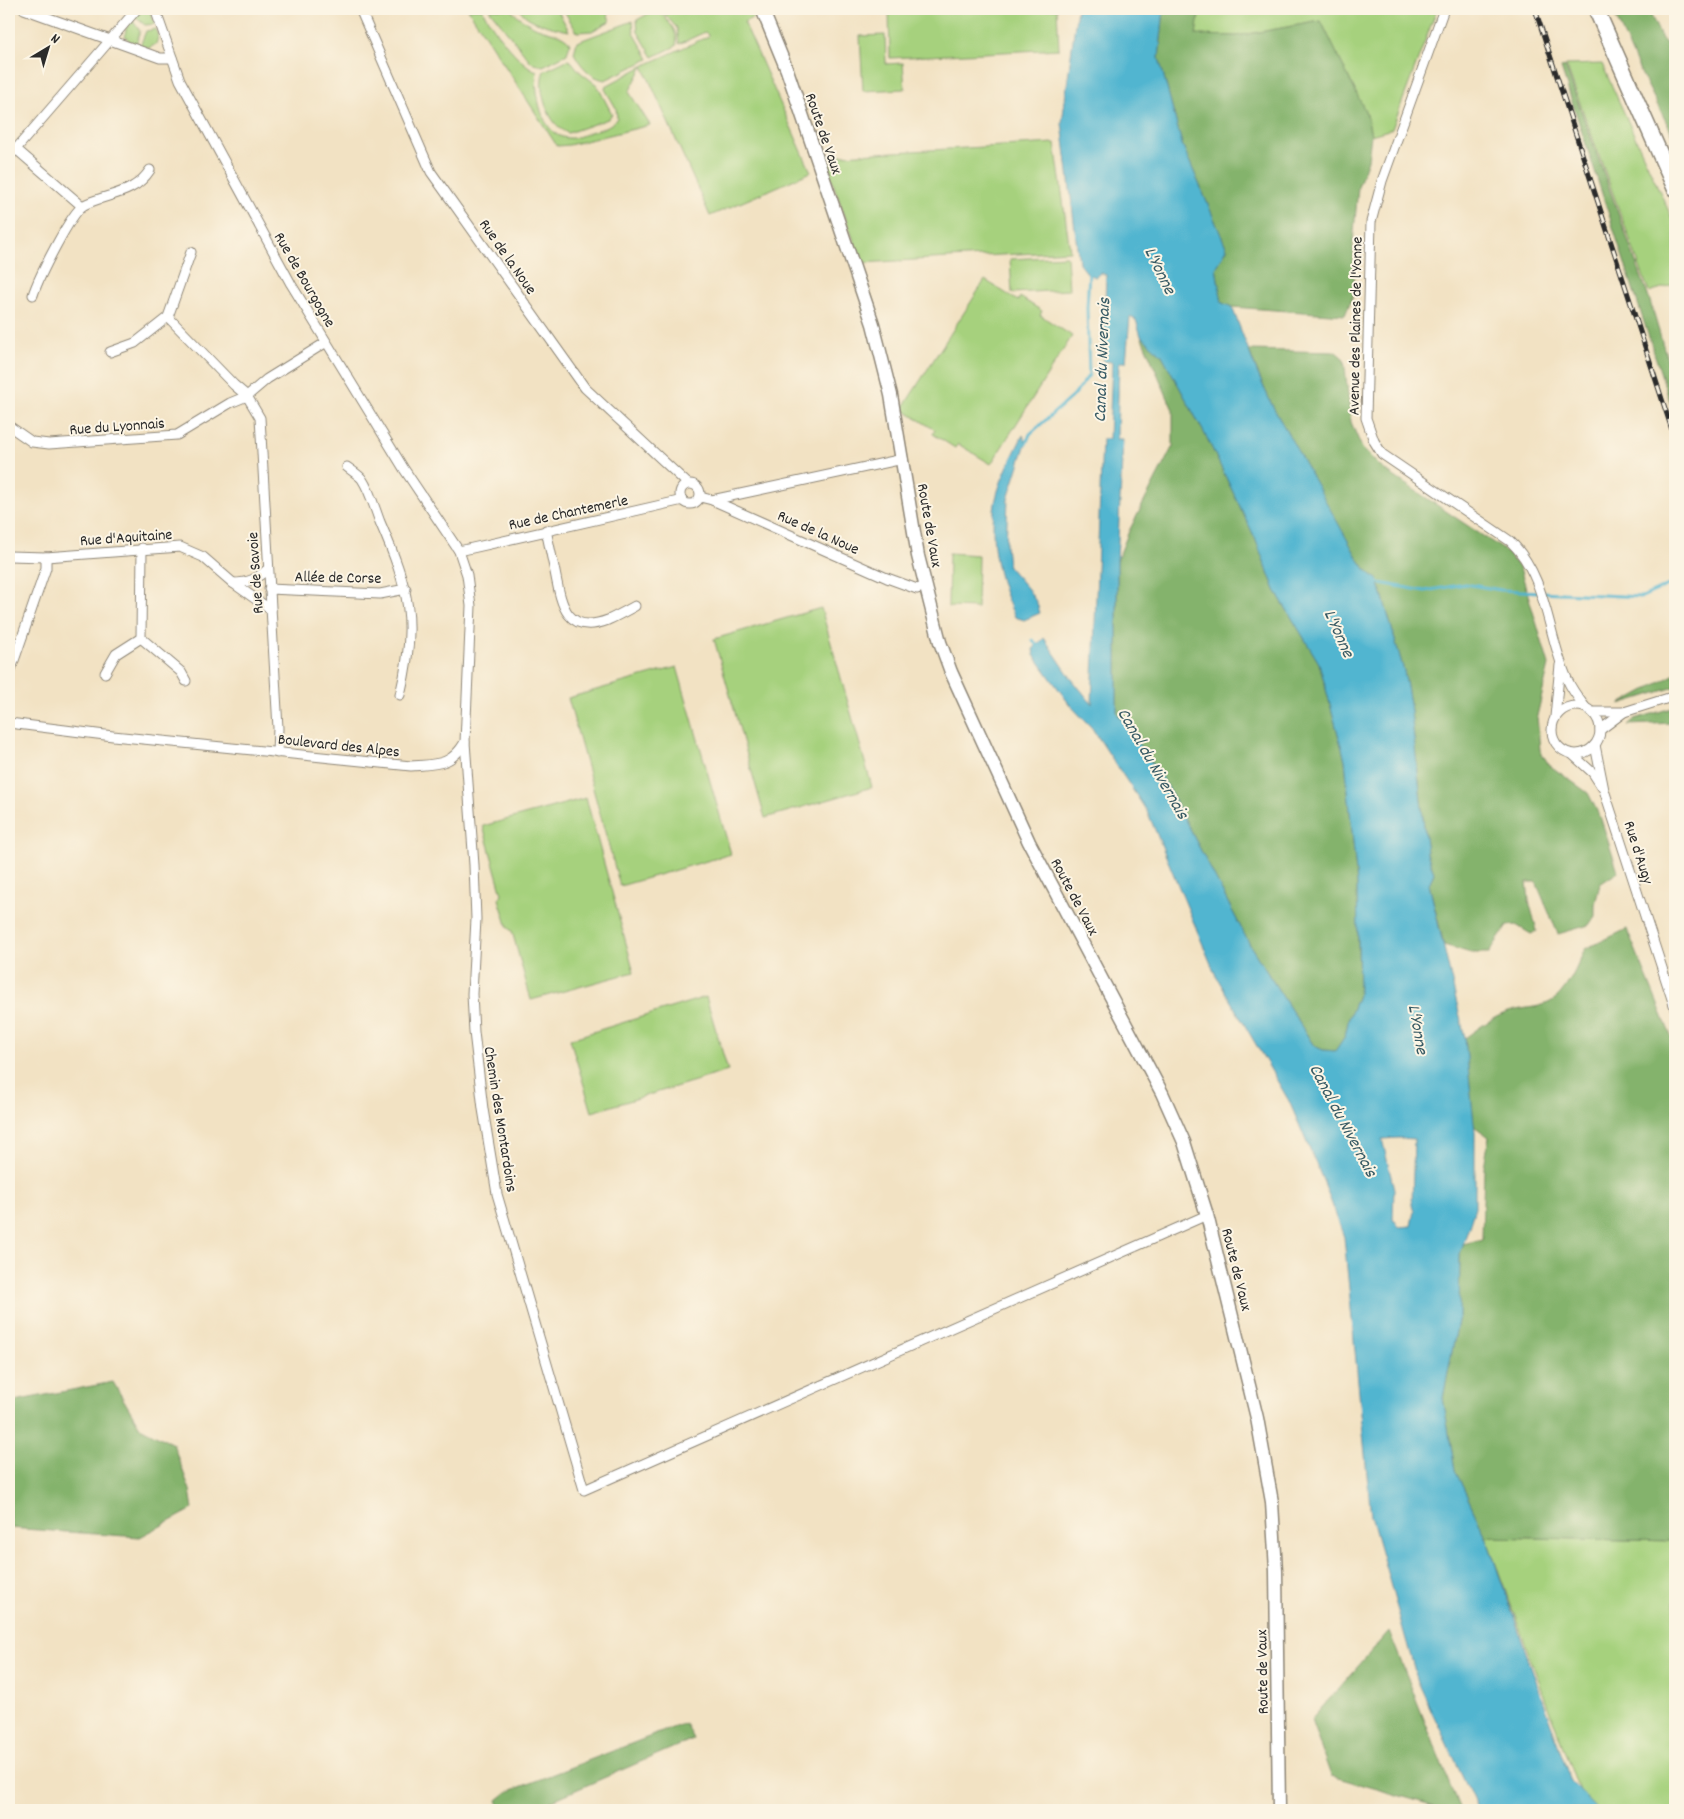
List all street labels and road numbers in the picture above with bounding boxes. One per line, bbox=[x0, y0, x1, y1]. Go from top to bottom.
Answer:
street label: Route de Vaux bbox=[798, 90, 847, 178]
street label: Rue de la Noue bbox=[472, 215, 541, 300]
street label: Rue de Bourgogne bbox=[267, 228, 340, 332]
street label: Avenue des Plaines de l'Yonne bbox=[1343, 237, 1370, 416]
street label: Rue du Lyonnais bbox=[69, 413, 166, 442]
street label: Route de Vaux bbox=[910, 482, 947, 569]
street label: Rue de Chantemerle bbox=[507, 490, 630, 537]
street label: Rue de la Noue bbox=[773, 505, 863, 562]
street label: Rue d'Aquitaine bbox=[79, 524, 173, 553]
street label: Rue de Savoie bbox=[242, 531, 271, 614]
street label: Allée de Corse bbox=[294, 566, 382, 591]
street label: Boulevard des Alpes bbox=[277, 729, 401, 764]
street label: Rue d'Augy bbox=[1617, 818, 1659, 888]
street label: Route de Vaux bbox=[1044, 854, 1104, 940]
street label: Chemin des Montardoins bbox=[477, 1045, 522, 1194]
street label: Route de Vaux bbox=[1214, 1226, 1257, 1314]
street label: Route de Vaux bbox=[1251, 1629, 1276, 1714]

